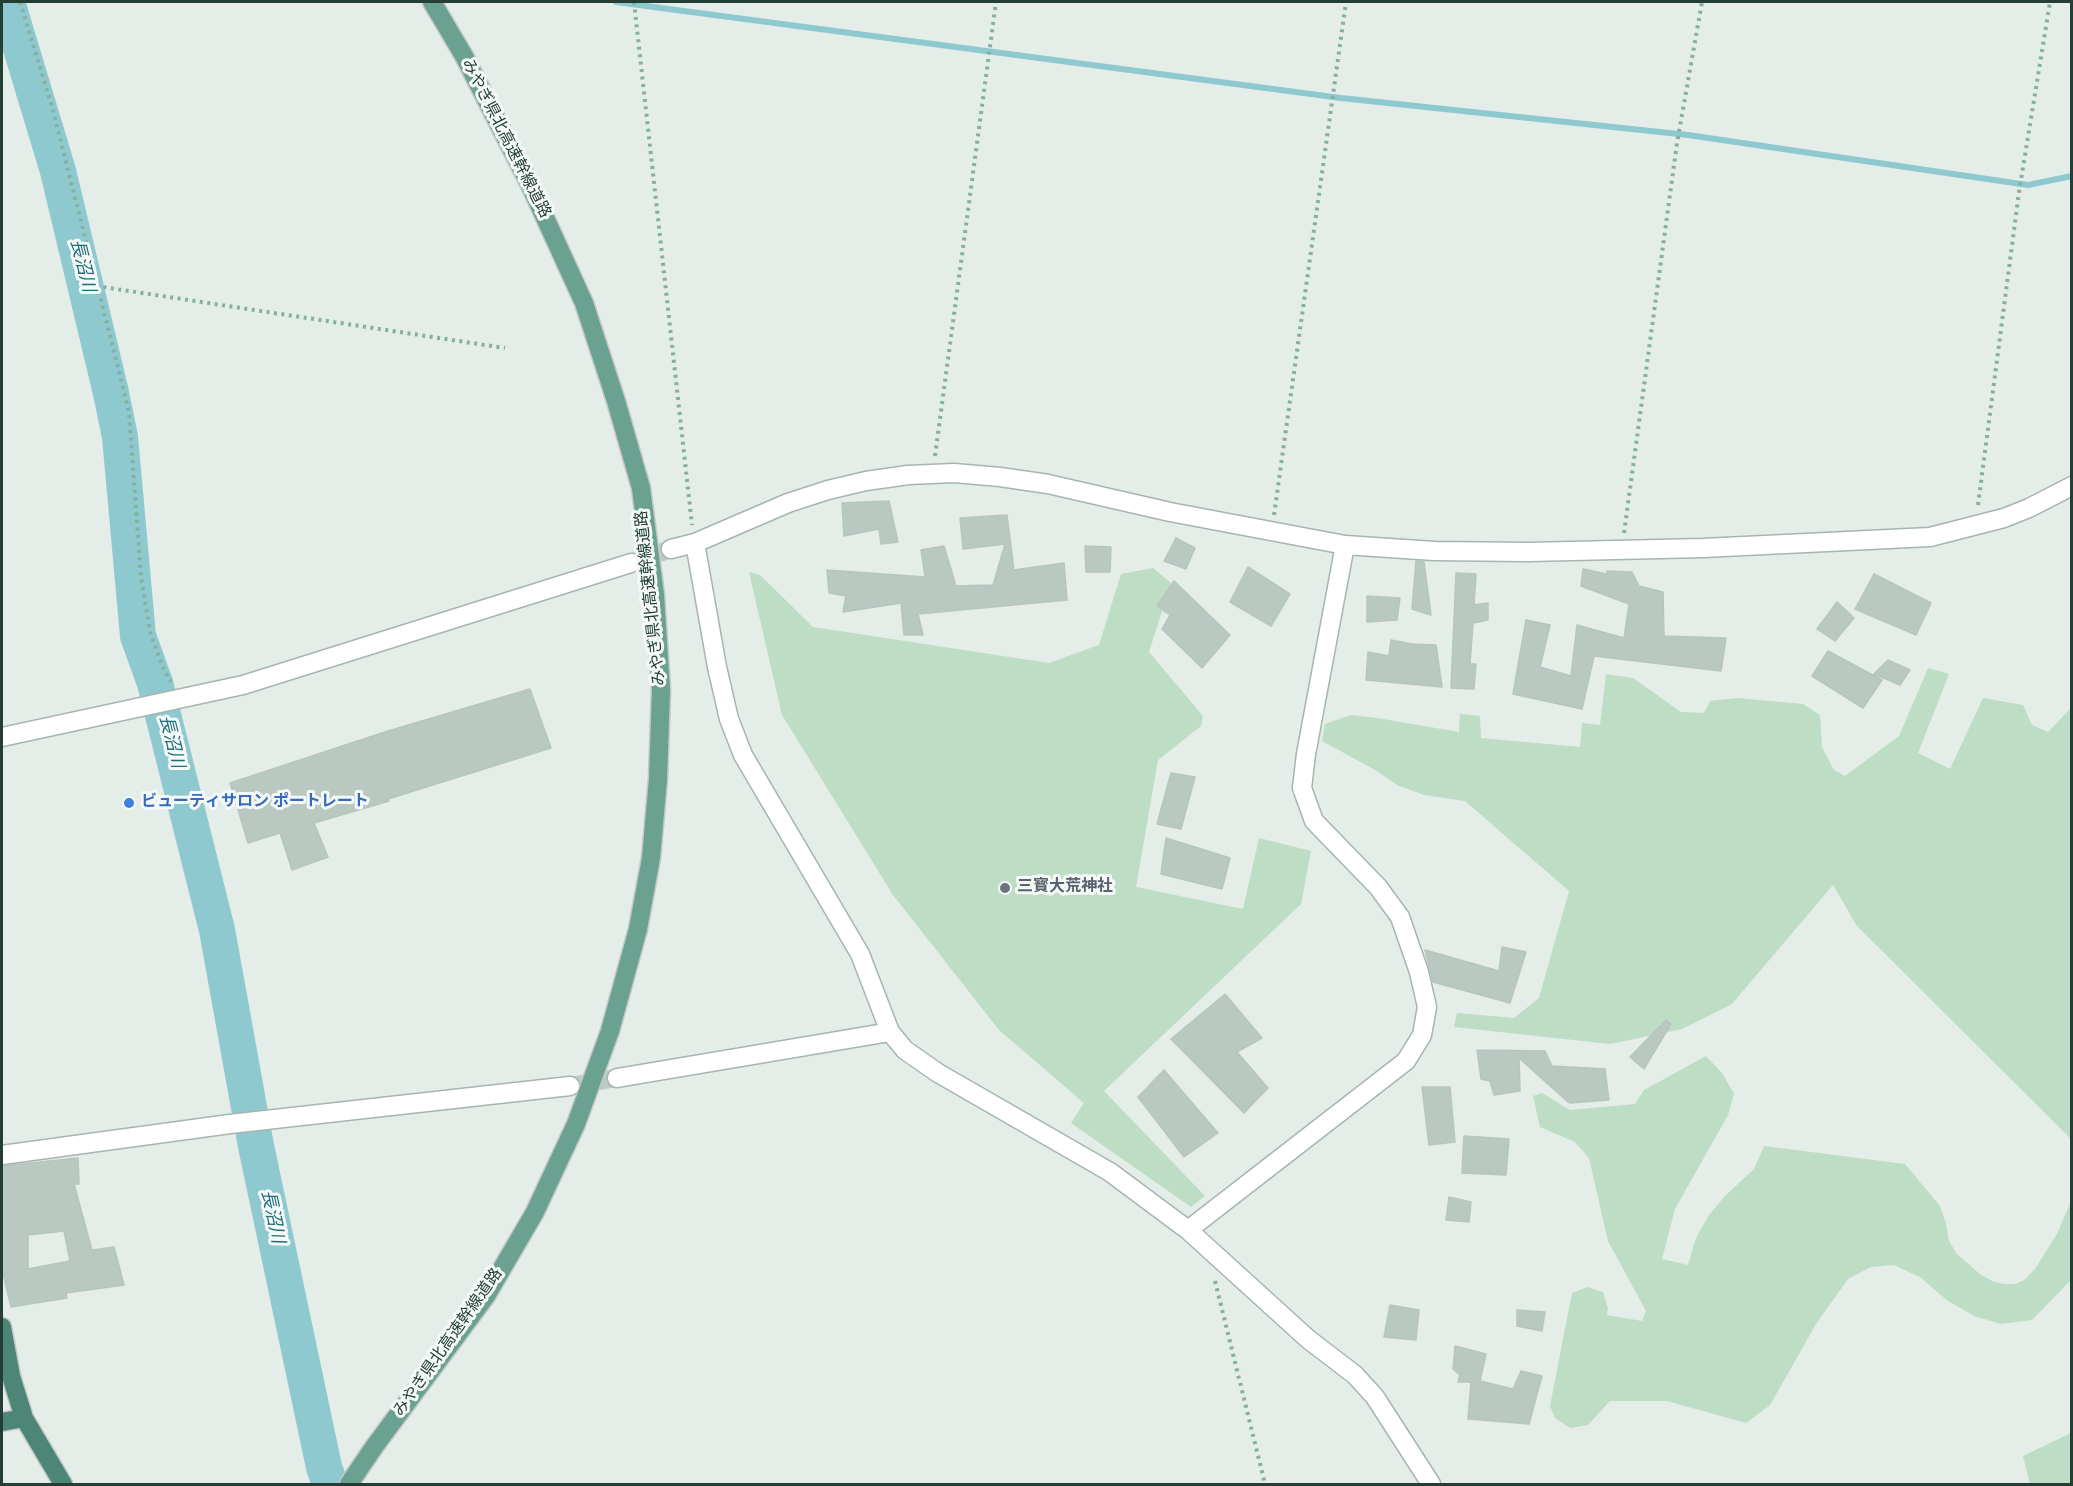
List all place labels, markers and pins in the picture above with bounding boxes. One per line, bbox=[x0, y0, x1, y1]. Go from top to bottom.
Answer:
place label: ビューティサロン ポートレート bbox=[141, 793, 369, 813]
marker: ビューティサロン ポートレート bbox=[122, 796, 136, 810]
place label: 三寳大荒神社 bbox=[1017, 878, 1113, 898]
marker: 三寳大荒神社 bbox=[998, 881, 1012, 895]

